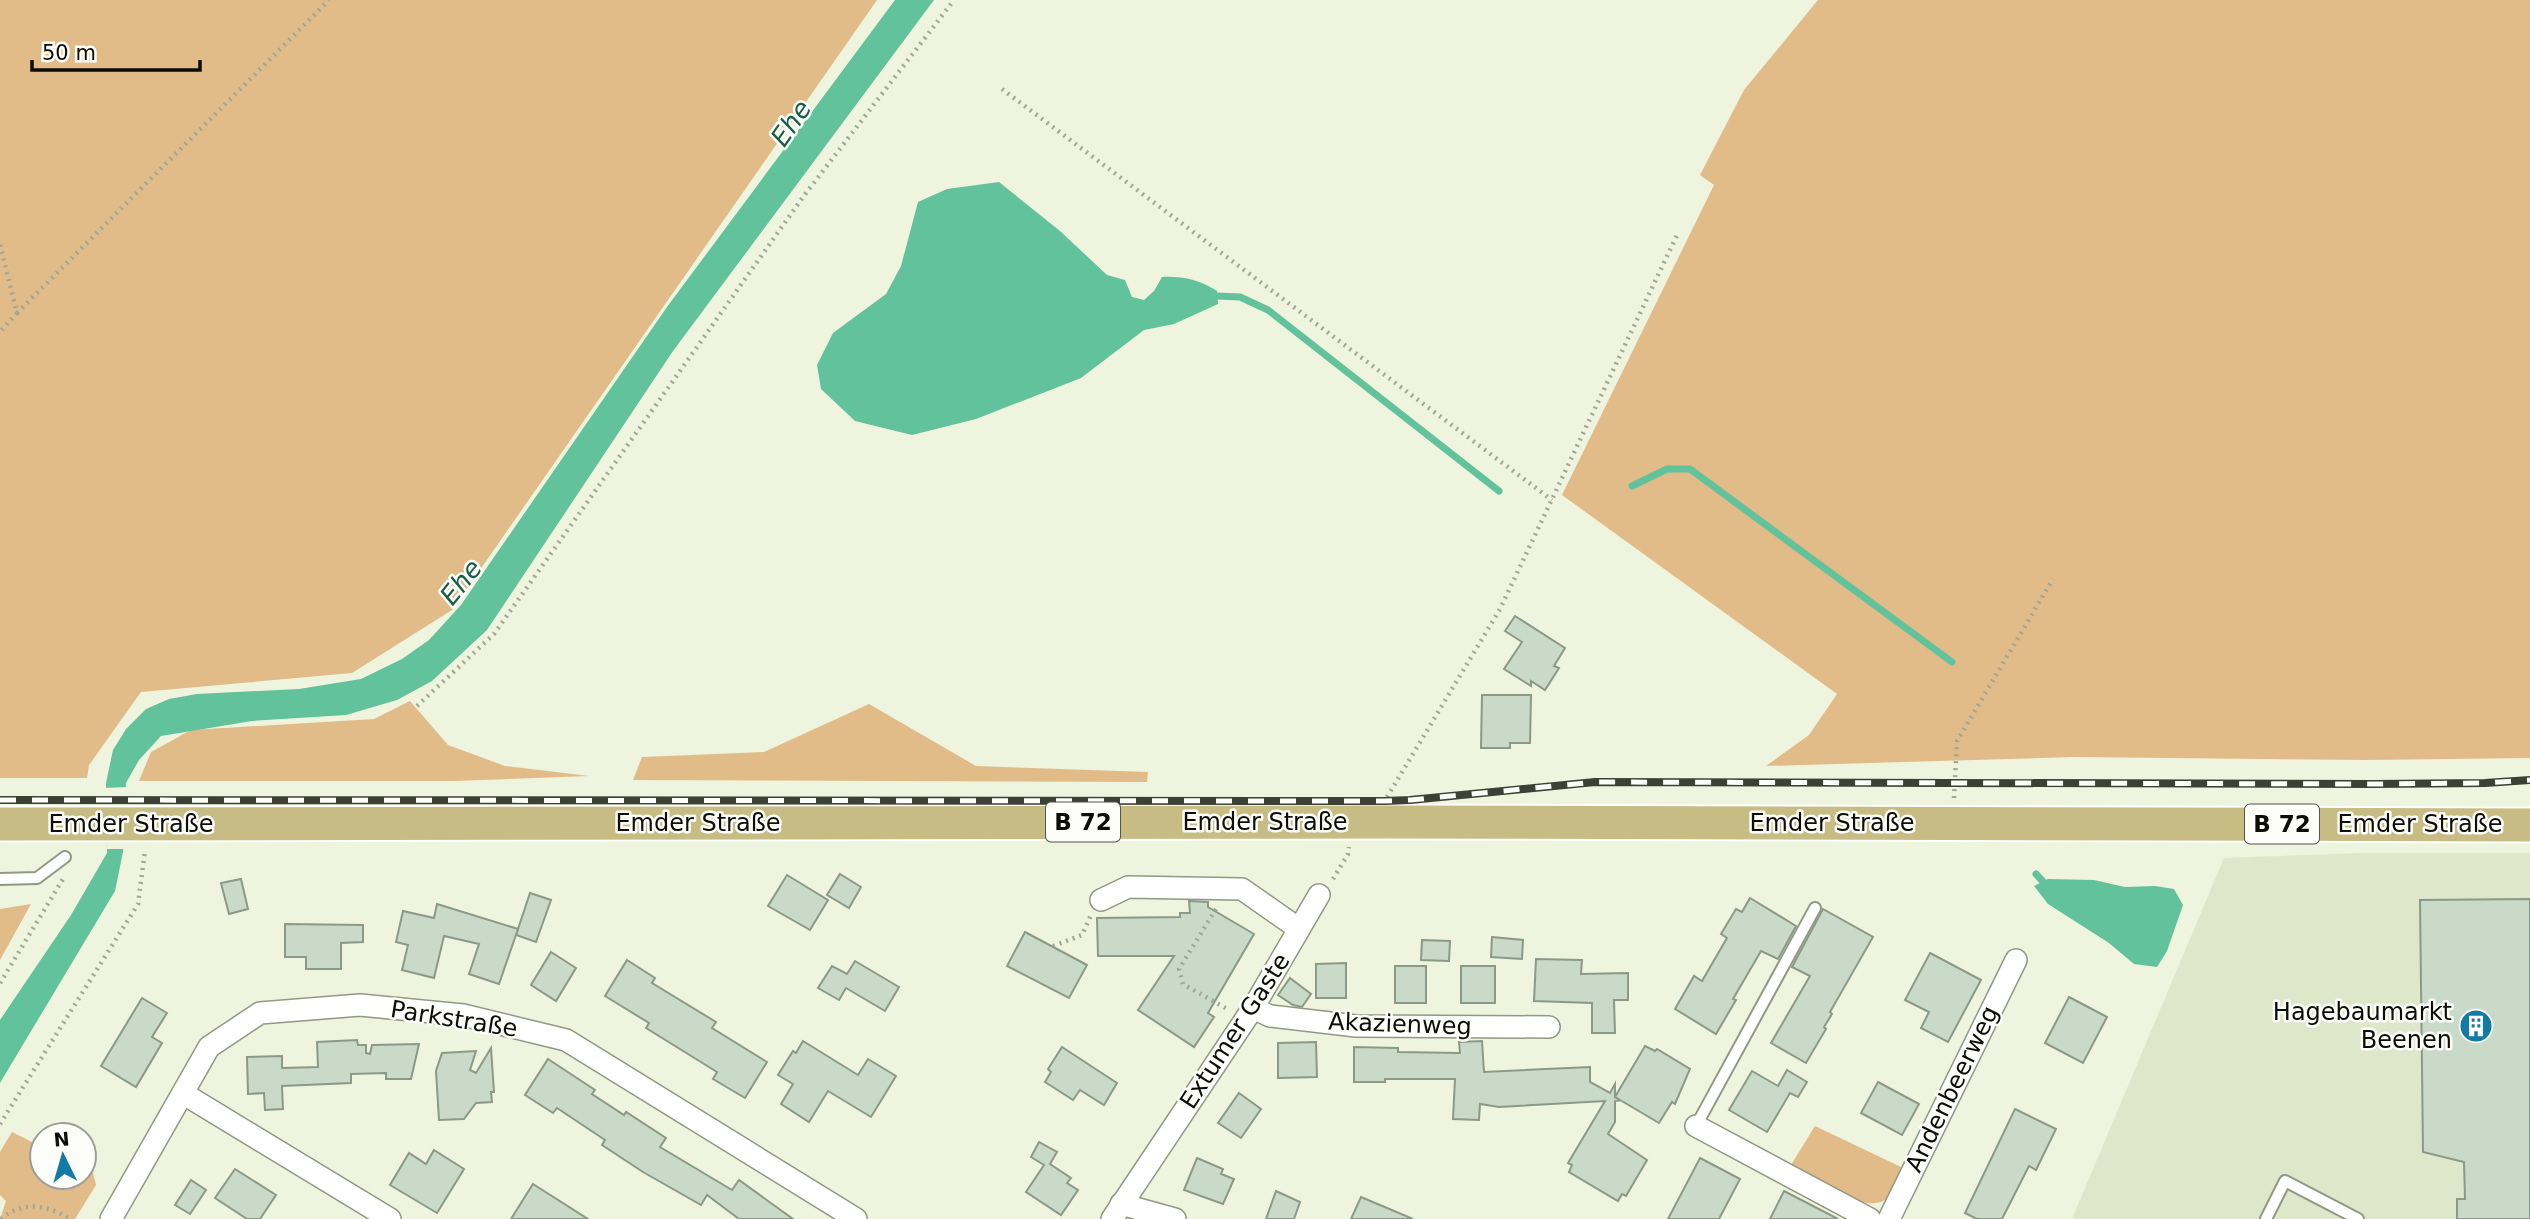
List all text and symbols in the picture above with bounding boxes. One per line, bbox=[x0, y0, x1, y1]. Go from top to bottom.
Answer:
scale bar bbox=[32, 28, 200, 72]
text: 50 m bbox=[42, 41, 96, 65]
water label: Ehe bbox=[765, 94, 817, 152]
water label: Ehe bbox=[434, 554, 488, 610]
road number: B 72 bbox=[1046, 802, 1120, 842]
road number: B 72 bbox=[2245, 804, 2319, 844]
street label: Emder Straße bbox=[1182, 808, 1348, 836]
street label: Emder Straße bbox=[615, 809, 781, 837]
street label: Emder Straße bbox=[1749, 809, 1915, 837]
street label: Emder Straße bbox=[48, 810, 214, 838]
street label: Emder Straße bbox=[2337, 810, 2503, 838]
street label: Extumer Gaste bbox=[1174, 948, 1296, 1114]
street label: Parkstraße bbox=[388, 995, 520, 1043]
place label: Hagebaumarkt Beenen bbox=[2273, 998, 2452, 1054]
street label: Andenbeerweg bbox=[1900, 1001, 2004, 1177]
building icon: Hagebaumarkt Beenen bbox=[2457, 1007, 2495, 1045]
street label: Akazienweg bbox=[1328, 1008, 1472, 1040]
north arrow bbox=[28, 1121, 98, 1191]
text: N bbox=[53, 1127, 70, 1151]

